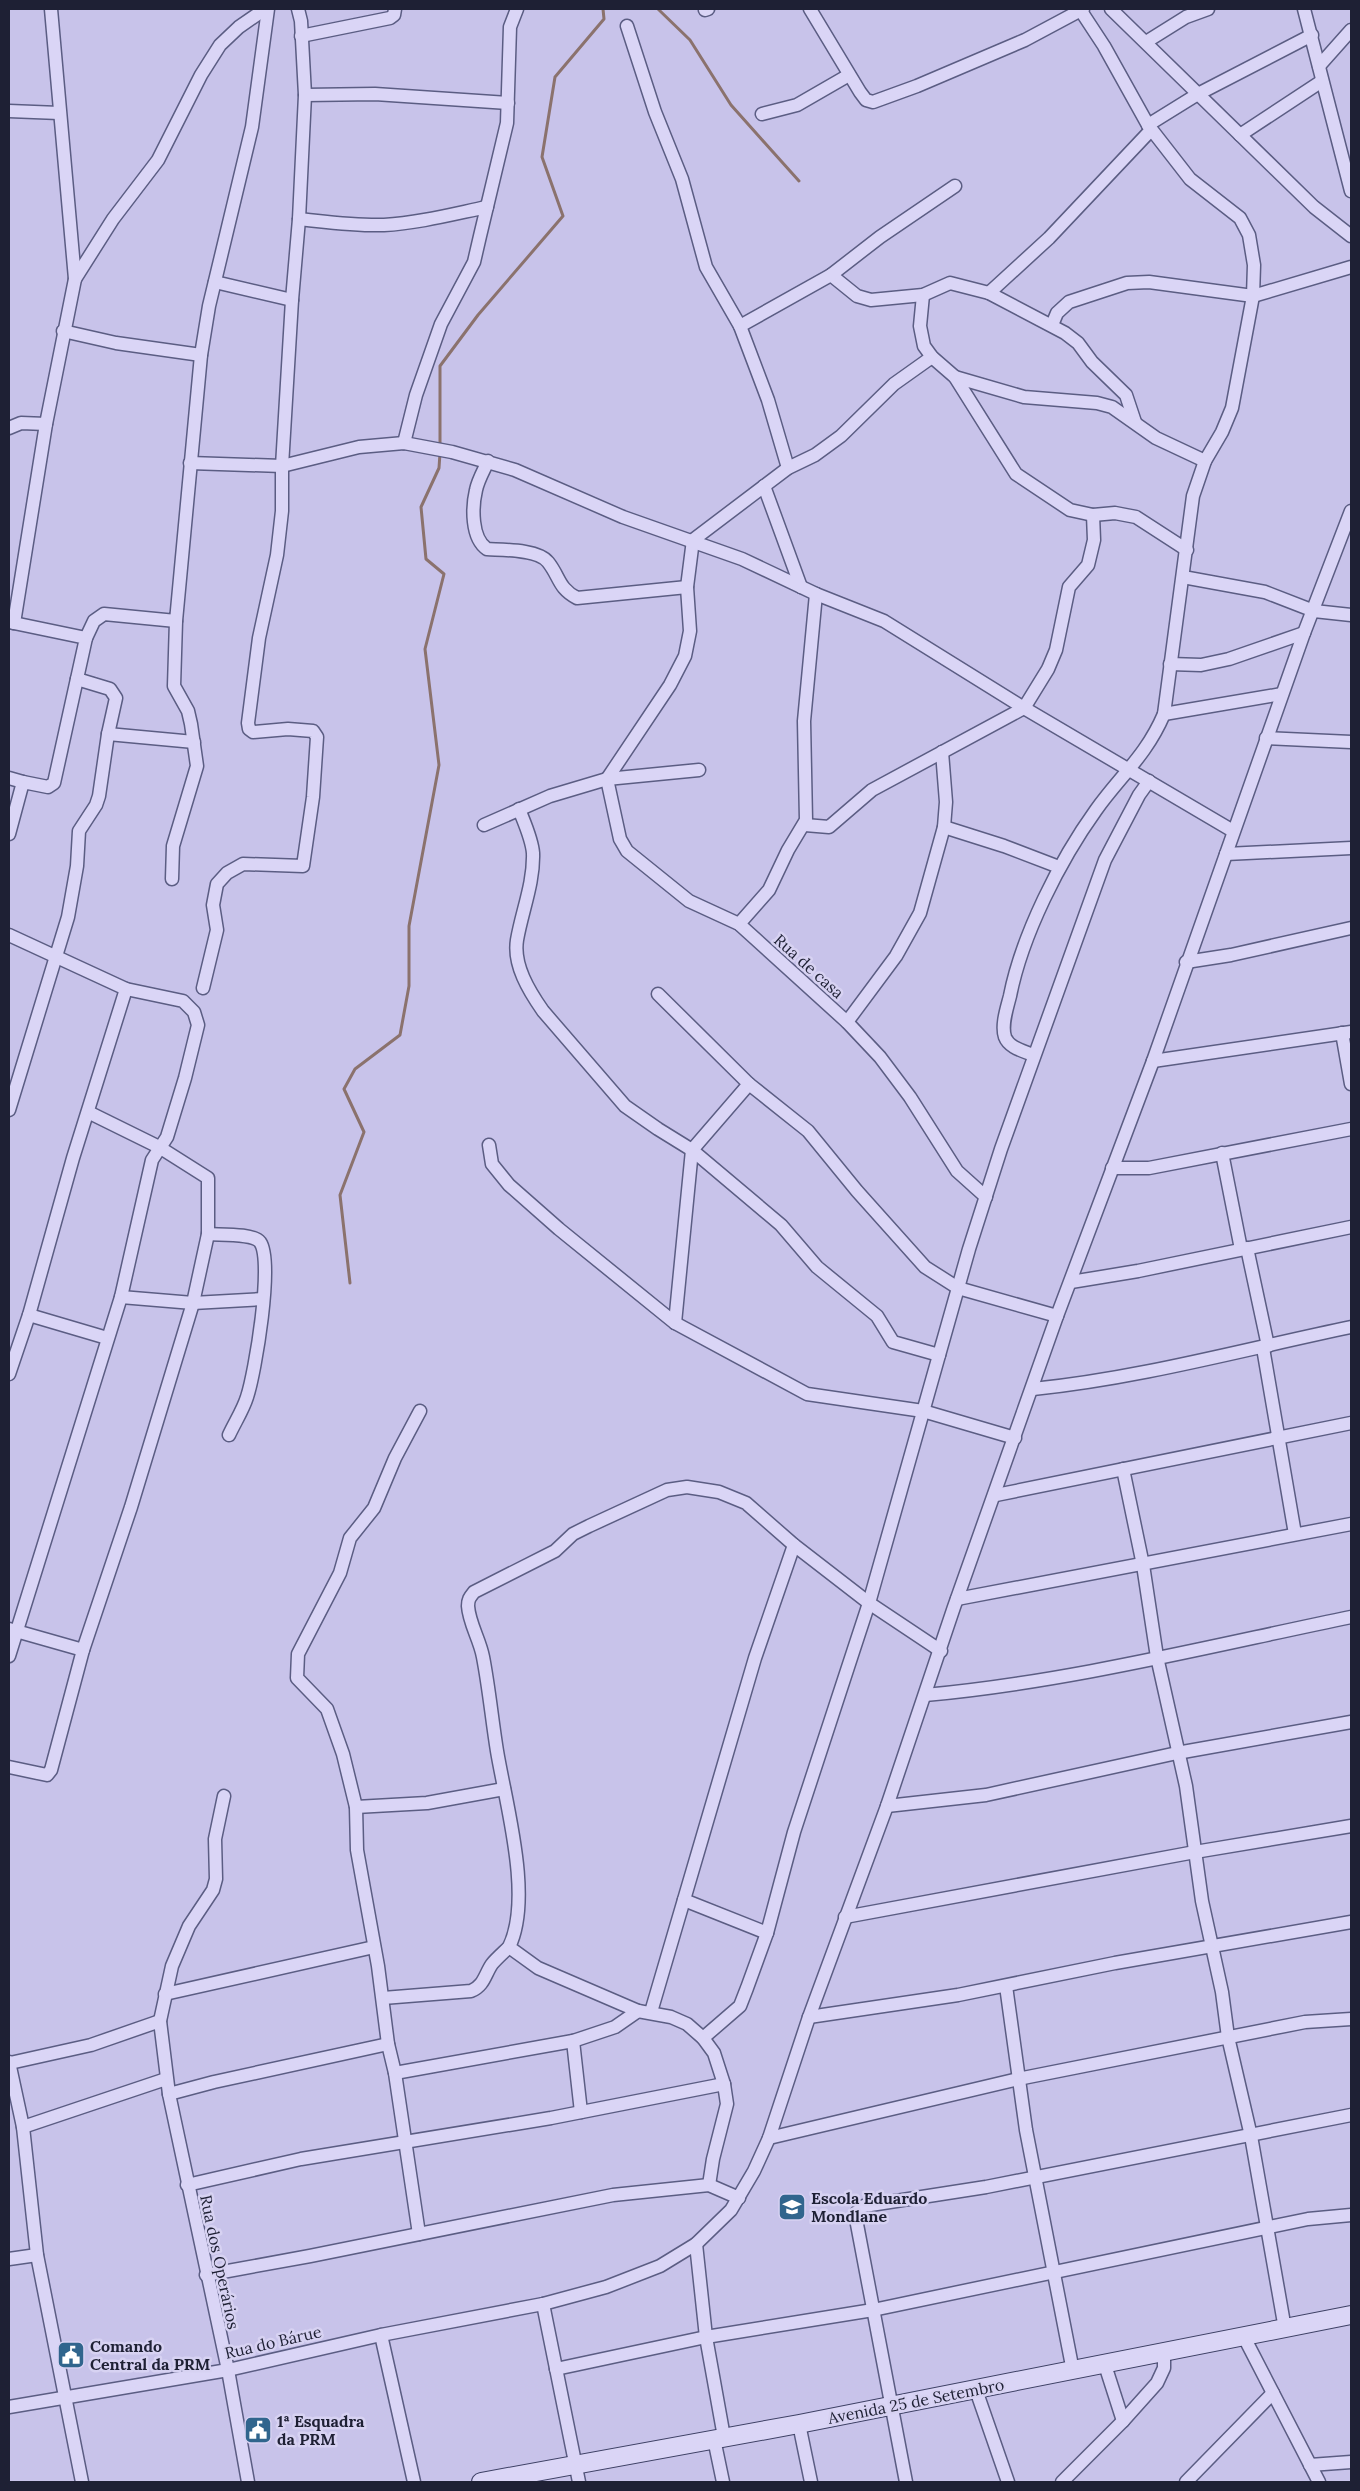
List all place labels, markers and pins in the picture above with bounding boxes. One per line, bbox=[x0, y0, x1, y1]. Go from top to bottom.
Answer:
place label: Escola Eduardo Mondlane bbox=[811, 2188, 927, 2226]
school or university icon: Escola Eduardo Mondlane bbox=[777, 2192, 807, 2222]
place label: Comando Central da PRM bbox=[90, 2336, 210, 2374]
public building icon: Comando Central da PRM bbox=[56, 2340, 86, 2370]
place label: 1ª Esquadra da PRM bbox=[277, 2411, 365, 2449]
public building icon: 1ª Esquadra da PRM bbox=[243, 2415, 273, 2445]

